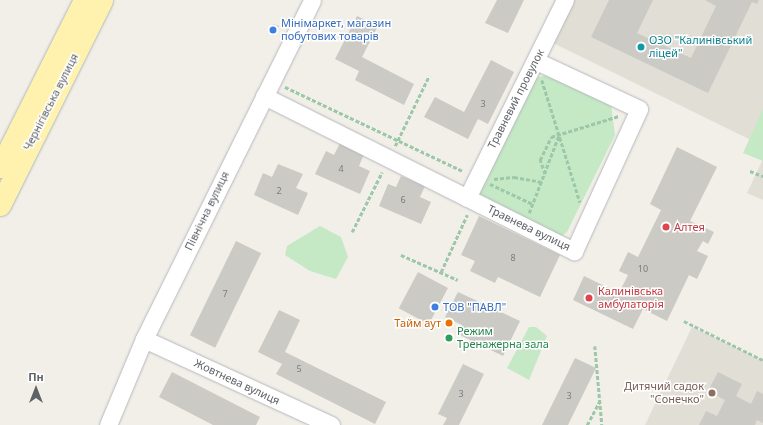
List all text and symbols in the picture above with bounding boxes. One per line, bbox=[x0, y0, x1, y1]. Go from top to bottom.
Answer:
place label: Мінімаркет, магазин побутових товарів bbox=[281, 17, 391, 43]
marker: Мінімаркет, магазин побутових товарів bbox=[268, 25, 278, 35]
place label: ОЗО "Калинівський ліцей" bbox=[649, 34, 752, 60]
marker: ОЗО "Калинівський ліцей" bbox=[636, 42, 646, 52]
street label: Травневий провулок bbox=[485, 47, 547, 151]
street label: Чернігівська вулиця bbox=[21, 51, 81, 153]
house number: 3 bbox=[480, 99, 486, 109]
house number: 4 bbox=[338, 164, 344, 174]
street label: Північна вулиця bbox=[182, 169, 232, 253]
house number: 2 bbox=[276, 186, 282, 196]
house number: 6 bbox=[400, 195, 406, 205]
street label: Травнева вулиця bbox=[486, 202, 572, 254]
place label: Алтея bbox=[674, 220, 705, 234]
marker: Алтея bbox=[661, 222, 671, 232]
house number: 8 bbox=[510, 253, 516, 263]
house number: 10 bbox=[638, 264, 648, 274]
place label: Калинівська амбулаторія bbox=[598, 285, 664, 311]
house number: 7 bbox=[222, 289, 228, 299]
marker: Калинівська амбулаторія bbox=[583, 292, 595, 304]
place label: ТОВ "ПАВЛ" bbox=[443, 300, 506, 314]
marker: ТОВ "ПАВЛ" bbox=[430, 302, 440, 312]
place label: Тайм аут bbox=[394, 316, 441, 330]
marker: Тайм аут bbox=[444, 318, 454, 328]
place label: Режим Тренажерна зала bbox=[457, 325, 549, 351]
marker: Режим Тренажерна зала bbox=[444, 333, 454, 343]
street label: Жовтнева вулиця bbox=[192, 356, 282, 408]
house number: 5 bbox=[296, 364, 302, 374]
north arrow bbox=[16, 369, 56, 409]
text: Пн bbox=[28, 369, 44, 384]
place label: Дитячий садок "Сонечко" bbox=[624, 380, 704, 406]
marker: Дитячий садок "Сонечко" bbox=[707, 388, 717, 398]
house number: 3 bbox=[458, 389, 464, 399]
house number: 3 bbox=[566, 391, 572, 401]

